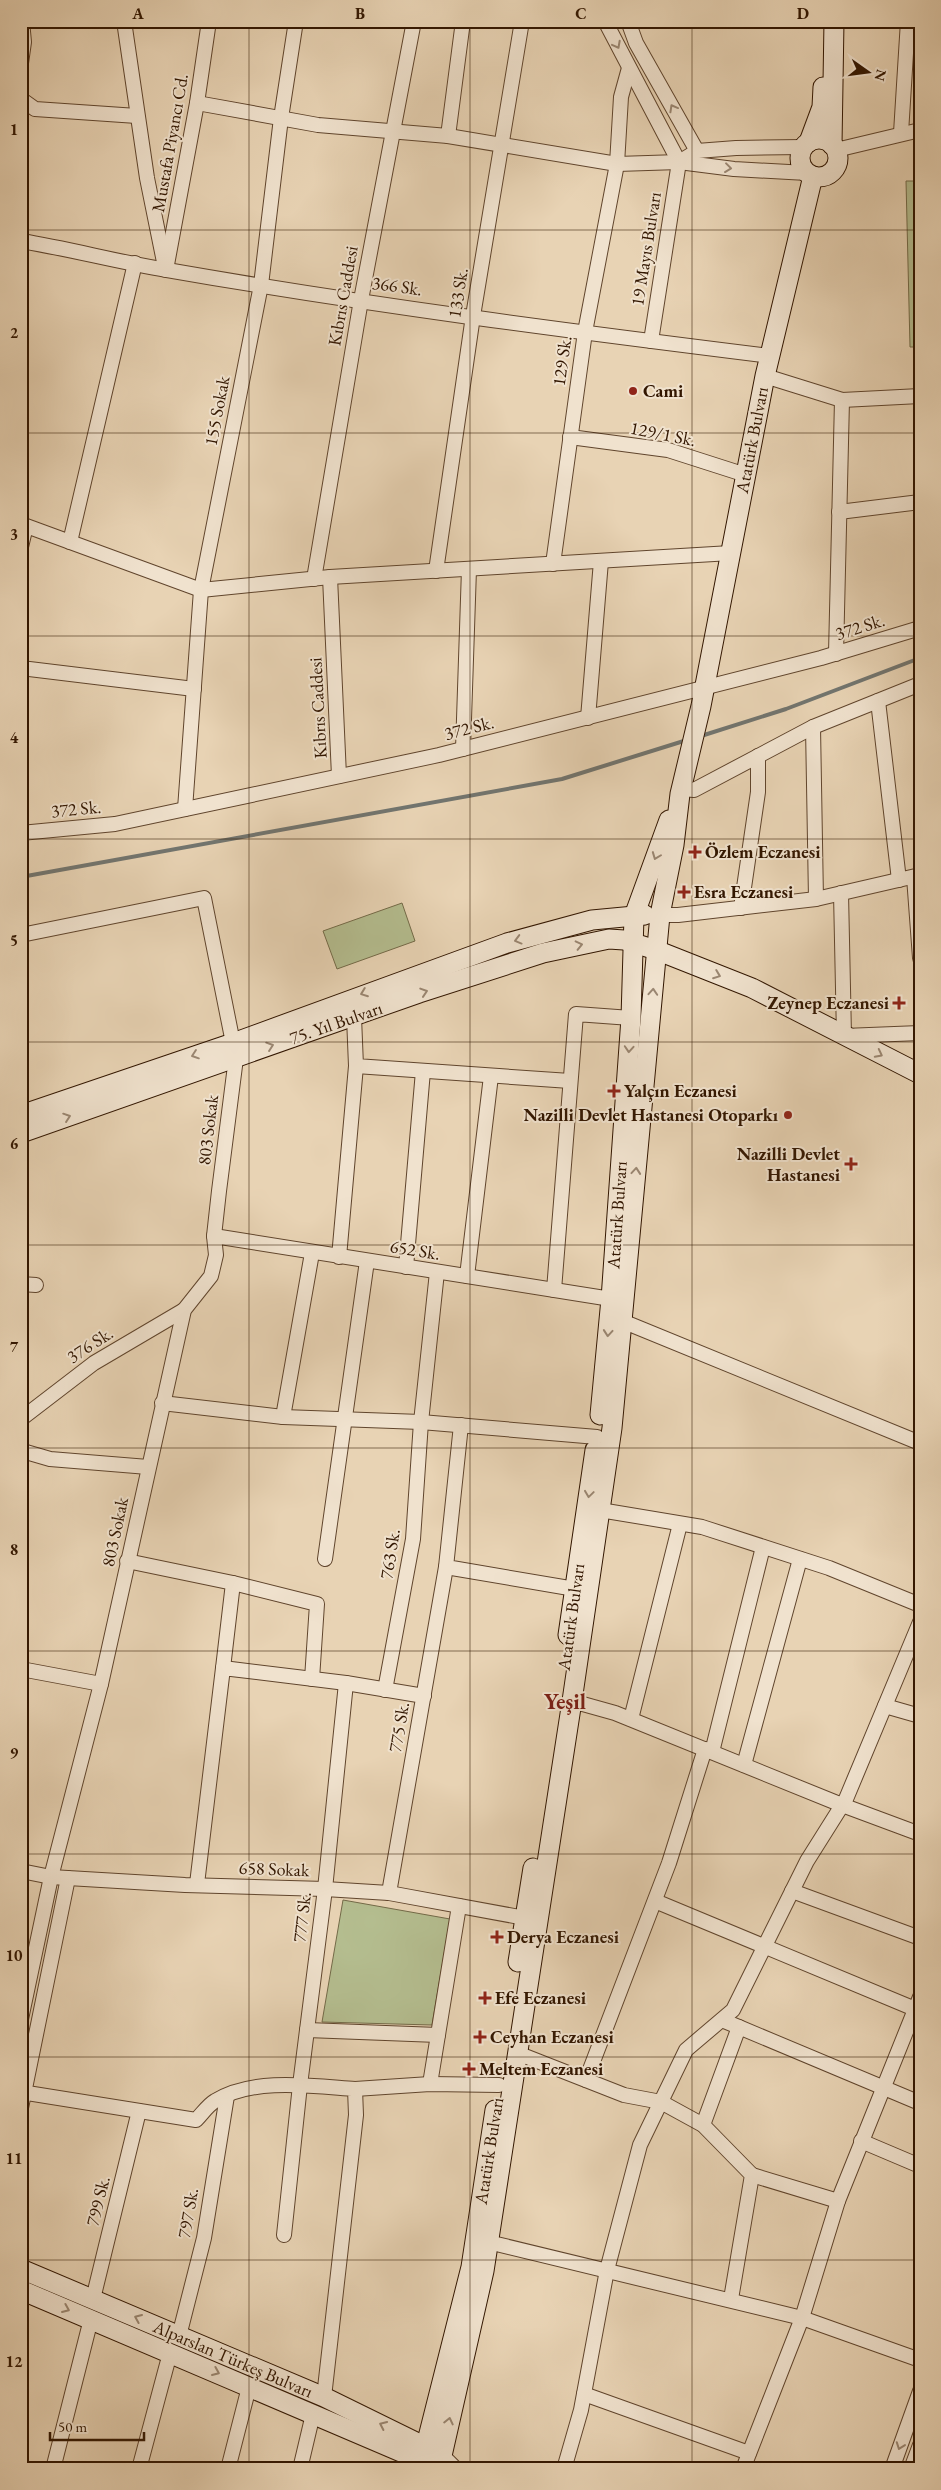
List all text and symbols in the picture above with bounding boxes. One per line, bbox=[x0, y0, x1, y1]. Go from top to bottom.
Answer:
text: A bbox=[131, 3, 144, 24]
text: B bbox=[355, 3, 365, 24]
text: C bbox=[575, 3, 587, 24]
text: D bbox=[797, 3, 809, 24]
one-way arrow bbox=[611, 39, 621, 48]
north arrow bbox=[844, 48, 894, 98]
text: N bbox=[870, 67, 891, 83]
street label: Mustafa Piyancı Cd. bbox=[146, 72, 193, 214]
one-way arrow bbox=[670, 105, 680, 114]
text: 1 bbox=[10, 119, 18, 140]
one-way arrow bbox=[724, 162, 732, 173]
street label: 19 Mayıs Bulvarı bbox=[625, 190, 666, 308]
street label: Kıbrıs Caddesi bbox=[322, 244, 363, 348]
street label: 133 Sk. bbox=[442, 266, 473, 320]
street label: 366 Sk. bbox=[370, 271, 424, 300]
text: 2 bbox=[10, 322, 19, 343]
street label: 129 Sk. bbox=[547, 334, 576, 388]
street label: 155 Sokak bbox=[198, 374, 235, 448]
place label: Cami bbox=[643, 379, 684, 402]
street label: Atatürk Bulvarı bbox=[730, 384, 773, 496]
marker: Cami bbox=[627, 385, 639, 397]
street label: 129/1 Sk. bbox=[628, 416, 698, 451]
text: 3 bbox=[10, 524, 18, 545]
street label: 372 Sk. bbox=[832, 608, 887, 645]
street label: Kıbrıs Caddesi bbox=[303, 656, 332, 759]
street label: 372 Sk. bbox=[442, 710, 496, 745]
text: 4 bbox=[10, 727, 19, 748]
street label: 372 Sk. bbox=[50, 795, 102, 822]
place label: Özlem Eczanesi bbox=[705, 840, 821, 863]
marker: Özlem Eczanesi bbox=[689, 846, 701, 858]
one-way arrow bbox=[652, 851, 662, 859]
place label: Esra Eczanesi bbox=[694, 880, 794, 903]
marker: Esra Eczanesi bbox=[678, 886, 690, 898]
text: 5 bbox=[10, 930, 18, 951]
one-way arrow bbox=[513, 934, 522, 945]
one-way arrow bbox=[575, 940, 584, 951]
one-way arrow bbox=[712, 968, 721, 979]
one-way arrow bbox=[361, 987, 369, 997]
one-way arrow bbox=[419, 987, 427, 997]
one-way arrow bbox=[648, 987, 659, 995]
place label: Zeynep Eczanesi bbox=[767, 991, 890, 1014]
street label: 75. Yıl Bulvarı bbox=[286, 996, 386, 1049]
marker: Zeynep Eczanesi bbox=[893, 997, 905, 1009]
one-way arrow bbox=[266, 1042, 274, 1052]
one-way arrow bbox=[623, 1045, 634, 1053]
one-way arrow bbox=[873, 1048, 882, 1058]
one-way arrow bbox=[192, 1050, 200, 1060]
place label: Yalçın Eczanesi bbox=[624, 1079, 738, 1102]
marker: Yalçın Eczanesi bbox=[608, 1085, 620, 1097]
street label: 803 Sokak bbox=[192, 1093, 223, 1166]
place label: Nazilli Devlet Hastanesi Otoparkı bbox=[523, 1103, 779, 1126]
marker: Nazilli Devlet Hastanesi Otoparkı bbox=[782, 1109, 794, 1121]
one-way arrow bbox=[63, 1113, 71, 1123]
text: 6 bbox=[10, 1133, 19, 1154]
place label: Nazilli Devlet Hastanesi bbox=[737, 1142, 841, 1186]
marker: Nazilli Devlet Hastanesi bbox=[844, 1157, 858, 1171]
street label: Atatürk Bulvarı bbox=[601, 1160, 632, 1271]
one-way arrow bbox=[631, 1167, 642, 1175]
street label: 652 Sk. bbox=[388, 1234, 442, 1265]
street label: 376 Sk. bbox=[62, 1321, 117, 1368]
one-way arrow bbox=[602, 1329, 613, 1337]
text: 7 bbox=[10, 1336, 19, 1357]
one-way arrow bbox=[584, 1491, 595, 1499]
street label: 803 Sokak bbox=[96, 1494, 133, 1569]
street label: 763 Sk. bbox=[374, 1527, 405, 1581]
text: 8 bbox=[10, 1539, 18, 1560]
street label: Atatürk Bulvarı bbox=[551, 1561, 589, 1673]
district label: Yeşil bbox=[544, 1687, 586, 1716]
street label: 775 Sk. bbox=[383, 1700, 414, 1754]
text: 9 bbox=[10, 1742, 19, 1763]
street label: 658 Sokak bbox=[238, 1856, 310, 1881]
street label: 777 Sk. bbox=[287, 1890, 316, 1943]
place label: Derya Eczanesi bbox=[507, 1925, 620, 1948]
marker: Derya Eczanesi bbox=[491, 1931, 503, 1943]
text: 10 bbox=[6, 1945, 23, 1966]
place label: Efe Eczanesi bbox=[495, 1986, 587, 2009]
marker: Efe Eczanesi bbox=[479, 1992, 491, 2004]
place label: Ceyhan Eczanesi bbox=[490, 2025, 615, 2048]
marker: Ceyhan Eczanesi bbox=[474, 2031, 486, 2043]
place label: Meltem Eczanesi bbox=[479, 2057, 604, 2080]
marker: Meltem Eczanesi bbox=[463, 2063, 475, 2075]
street label: Atatürk Bulvarı bbox=[469, 2095, 508, 2207]
text: 11 bbox=[6, 2148, 22, 2169]
street label: 799 Sk. bbox=[80, 2174, 115, 2228]
street label: 797 Sk. bbox=[172, 2186, 203, 2240]
one-way arrow bbox=[61, 2302, 70, 2313]
one-way arrow bbox=[134, 2314, 142, 2324]
street label: Alparslan Türkeş Bulvarı bbox=[149, 2314, 317, 2403]
text: 12 bbox=[6, 2351, 23, 2372]
one-way arrow bbox=[211, 2366, 220, 2377]
scale bar bbox=[50, 2410, 144, 2442]
text: 50 m bbox=[58, 2417, 87, 2436]
one-way arrow bbox=[443, 2417, 454, 2426]
one-way arrow bbox=[379, 2421, 388, 2431]
one-way arrow bbox=[896, 2442, 906, 2450]

